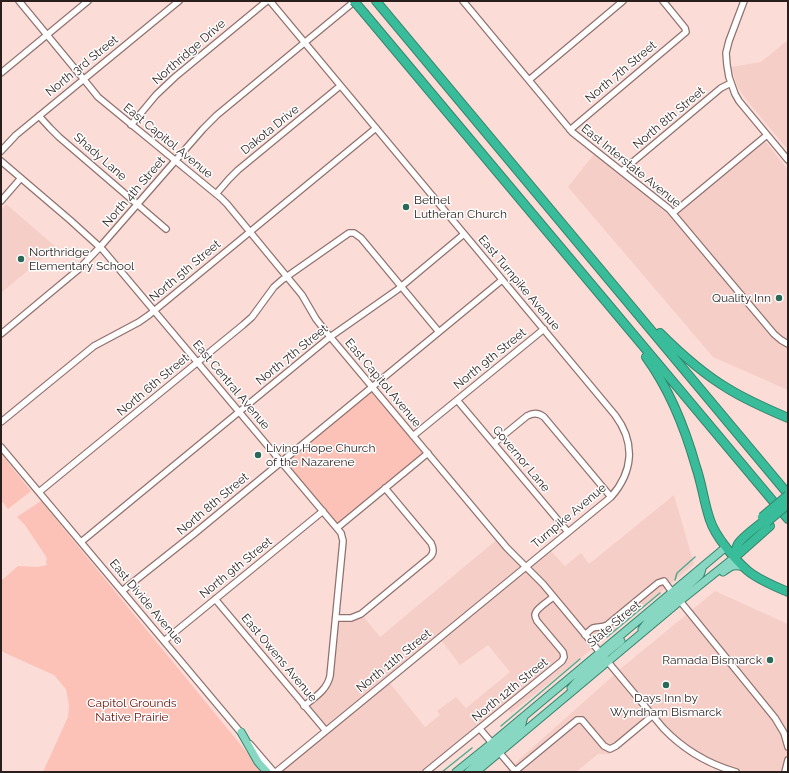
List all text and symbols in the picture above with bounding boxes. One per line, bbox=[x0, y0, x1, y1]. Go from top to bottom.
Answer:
street label: Northridge Drive bbox=[150, 16, 228, 88]
street label: North 3rd Street bbox=[43, 32, 121, 100]
street label: North 7th Street bbox=[583, 38, 659, 106]
street label: North 8th Street bbox=[630, 84, 708, 152]
street label: East Capitol Avenue bbox=[120, 100, 216, 182]
street label: Dakota Drive bbox=[238, 102, 302, 158]
street label: East Interstate Avenue bbox=[578, 121, 684, 211]
street label: Shady Lane bbox=[71, 130, 129, 184]
street label: North 4th Street bbox=[100, 154, 168, 230]
place label: Bethel Lutheran Church bbox=[414, 193, 507, 221]
marker: Bethel Lutheran Church bbox=[401, 202, 411, 212]
street label: East Turnpike Avenue bbox=[475, 233, 563, 333]
street label: North 5th Street bbox=[146, 237, 224, 305]
place label: Northridge Elementary School bbox=[29, 245, 134, 273]
marker: Northridge Elementary School bbox=[16, 254, 26, 264]
place label: Quality Inn bbox=[712, 291, 771, 305]
marker: Quality Inn bbox=[774, 293, 784, 303]
street label: North 7th Street bbox=[253, 322, 331, 388]
street label: North 9th Street bbox=[451, 325, 529, 393]
street label: East Capitol Avenue bbox=[342, 336, 424, 430]
street label: East Central Avenue bbox=[189, 337, 273, 433]
street label: North 6th Street bbox=[114, 351, 192, 419]
street label: Governor Lane bbox=[489, 423, 553, 495]
place label: Living Hope Church of the Nazarene bbox=[266, 441, 375, 469]
marker: Living Hope Church of the Nazarene bbox=[253, 450, 263, 460]
street label: North 8th Street bbox=[174, 470, 252, 538]
street label: Turnpike Avenue bbox=[529, 481, 609, 551]
street label: North 9th Street bbox=[197, 534, 275, 602]
street label: East Divide Avenue bbox=[106, 557, 186, 647]
street label: State Street bbox=[584, 598, 644, 650]
street label: East Owens Avenue bbox=[238, 611, 320, 705]
street label: North 11th Street bbox=[354, 626, 434, 696]
place label: Ramada Bismarck bbox=[662, 653, 762, 667]
street label: North 12th Street bbox=[469, 655, 551, 725]
marker: Ramada Bismarck bbox=[765, 655, 775, 665]
marker: Days Inn by Wyndham Bismarck bbox=[661, 680, 671, 690]
place label: Days Inn by Wyndham Bismarck bbox=[610, 691, 722, 719]
park label: Capitol Grounds Native Prairie bbox=[87, 696, 177, 724]

